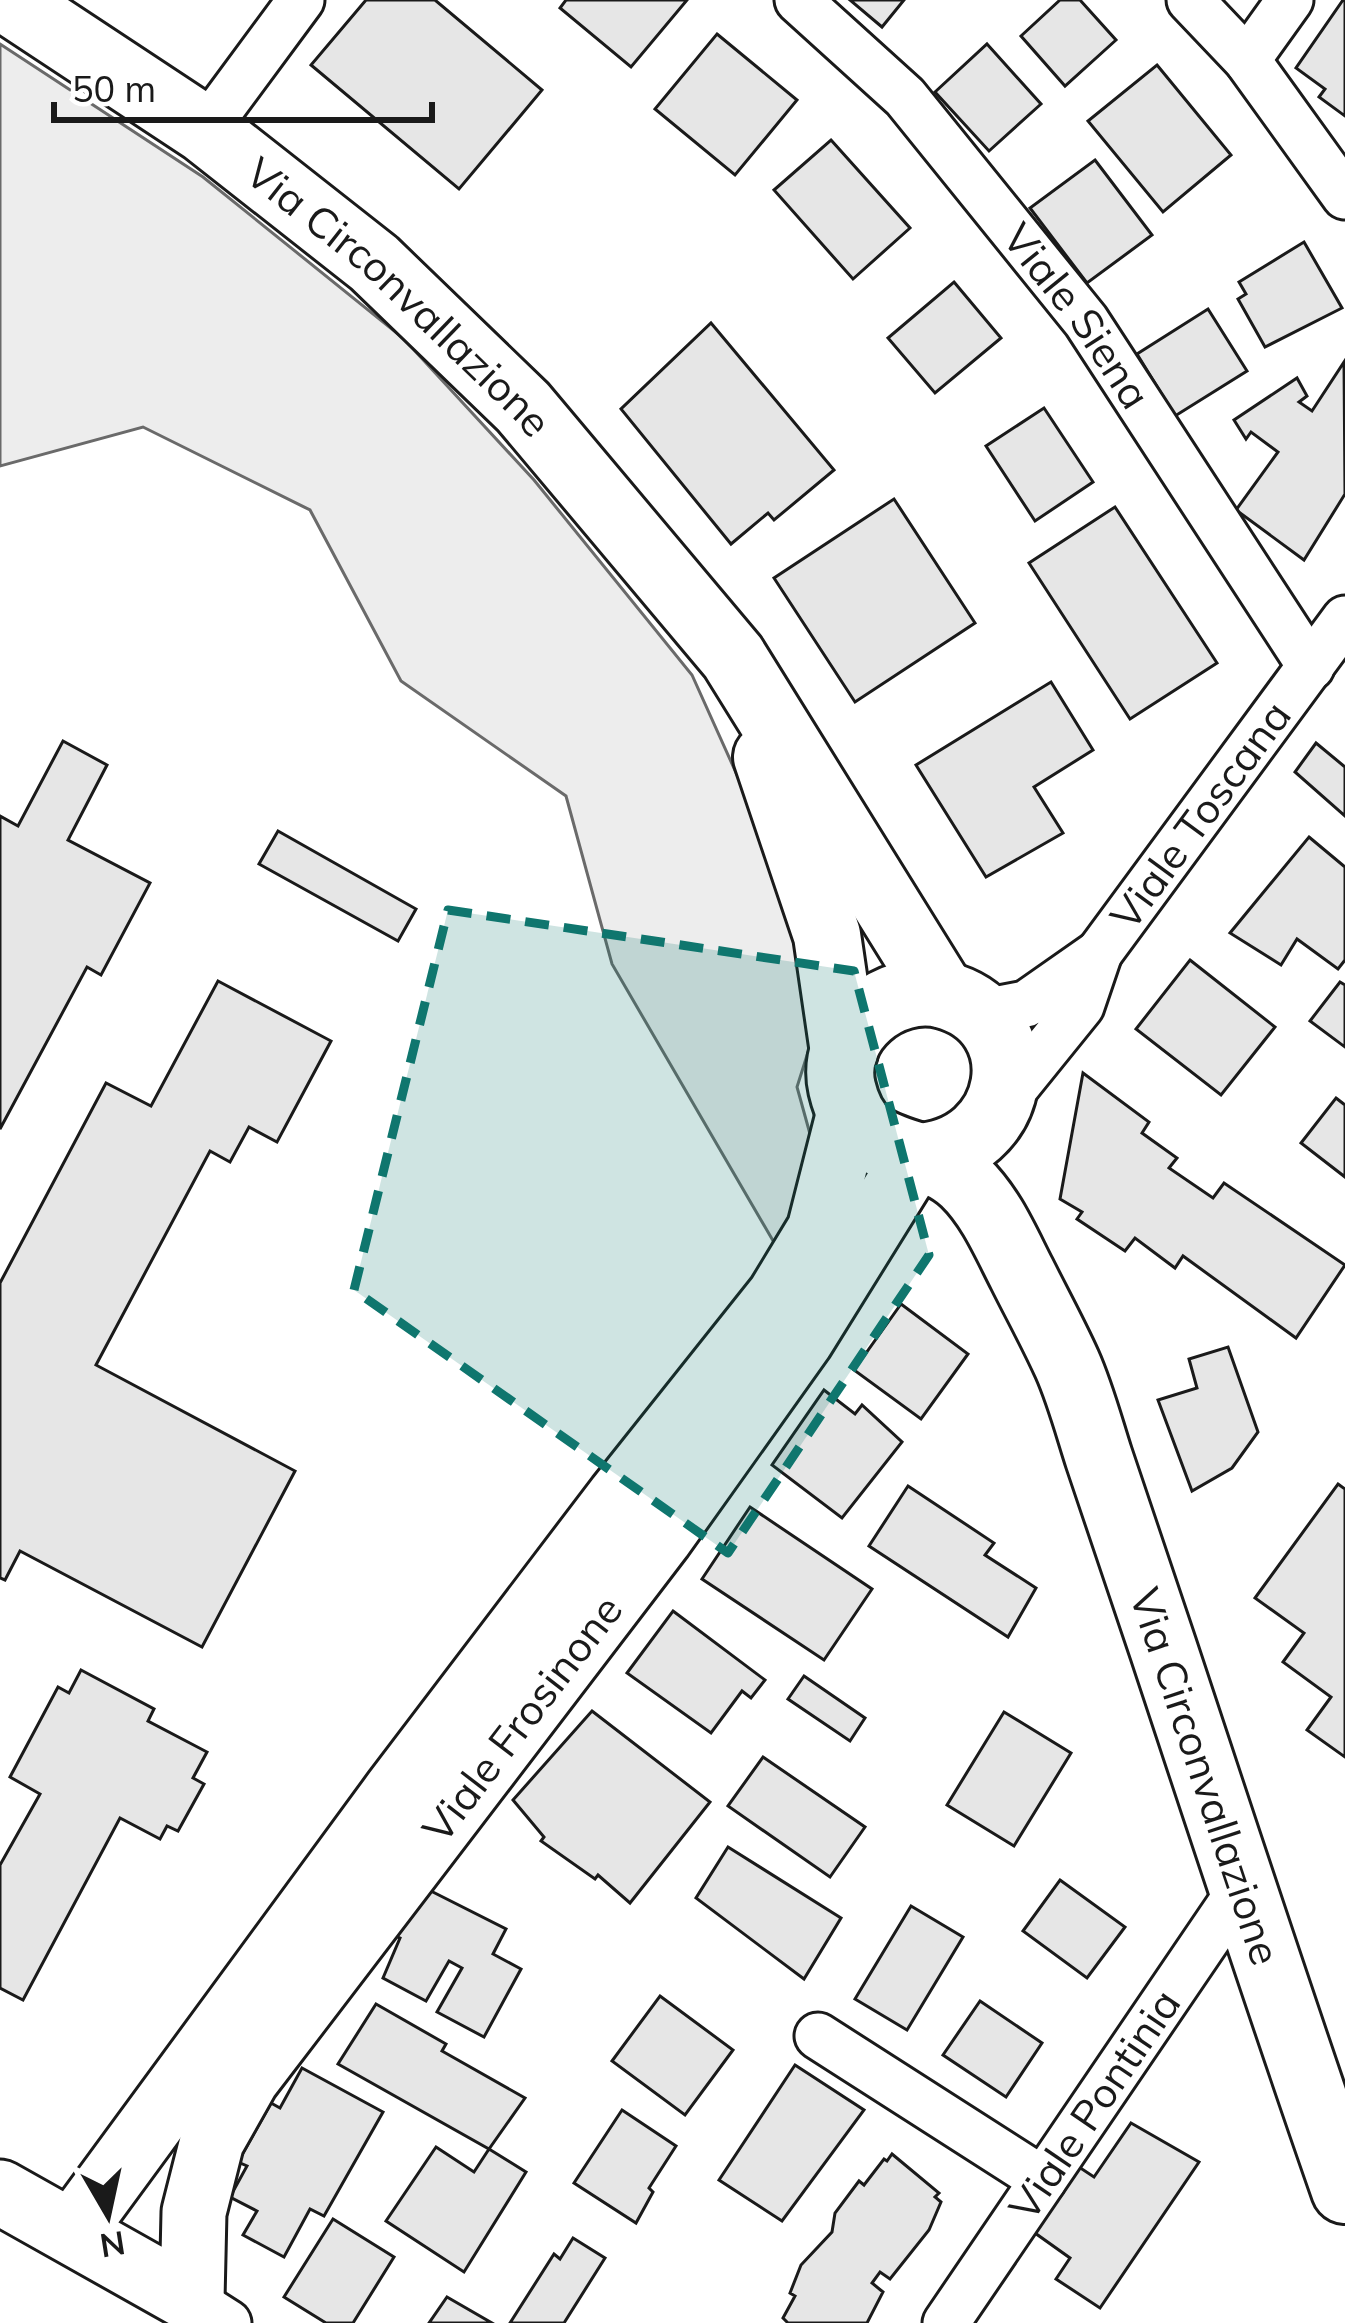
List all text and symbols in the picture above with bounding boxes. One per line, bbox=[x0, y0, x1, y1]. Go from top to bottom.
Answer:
scale bar bbox=[54, 48, 432, 122]
text: 50 m bbox=[72, 66, 156, 111]
street label: Via Circonvallazione bbox=[235, 145, 563, 447]
street label: Viale Siena bbox=[992, 212, 1163, 418]
street label: Viale Toscana bbox=[1098, 690, 1302, 940]
street label: Via Circonvallazione bbox=[1118, 1581, 1293, 1971]
street label: Viale Frosinone bbox=[410, 1584, 633, 1853]
street label: Viale Pontinia bbox=[997, 1979, 1191, 2230]
north arrow bbox=[48, 2155, 168, 2275]
text: N bbox=[97, 2223, 128, 2267]

